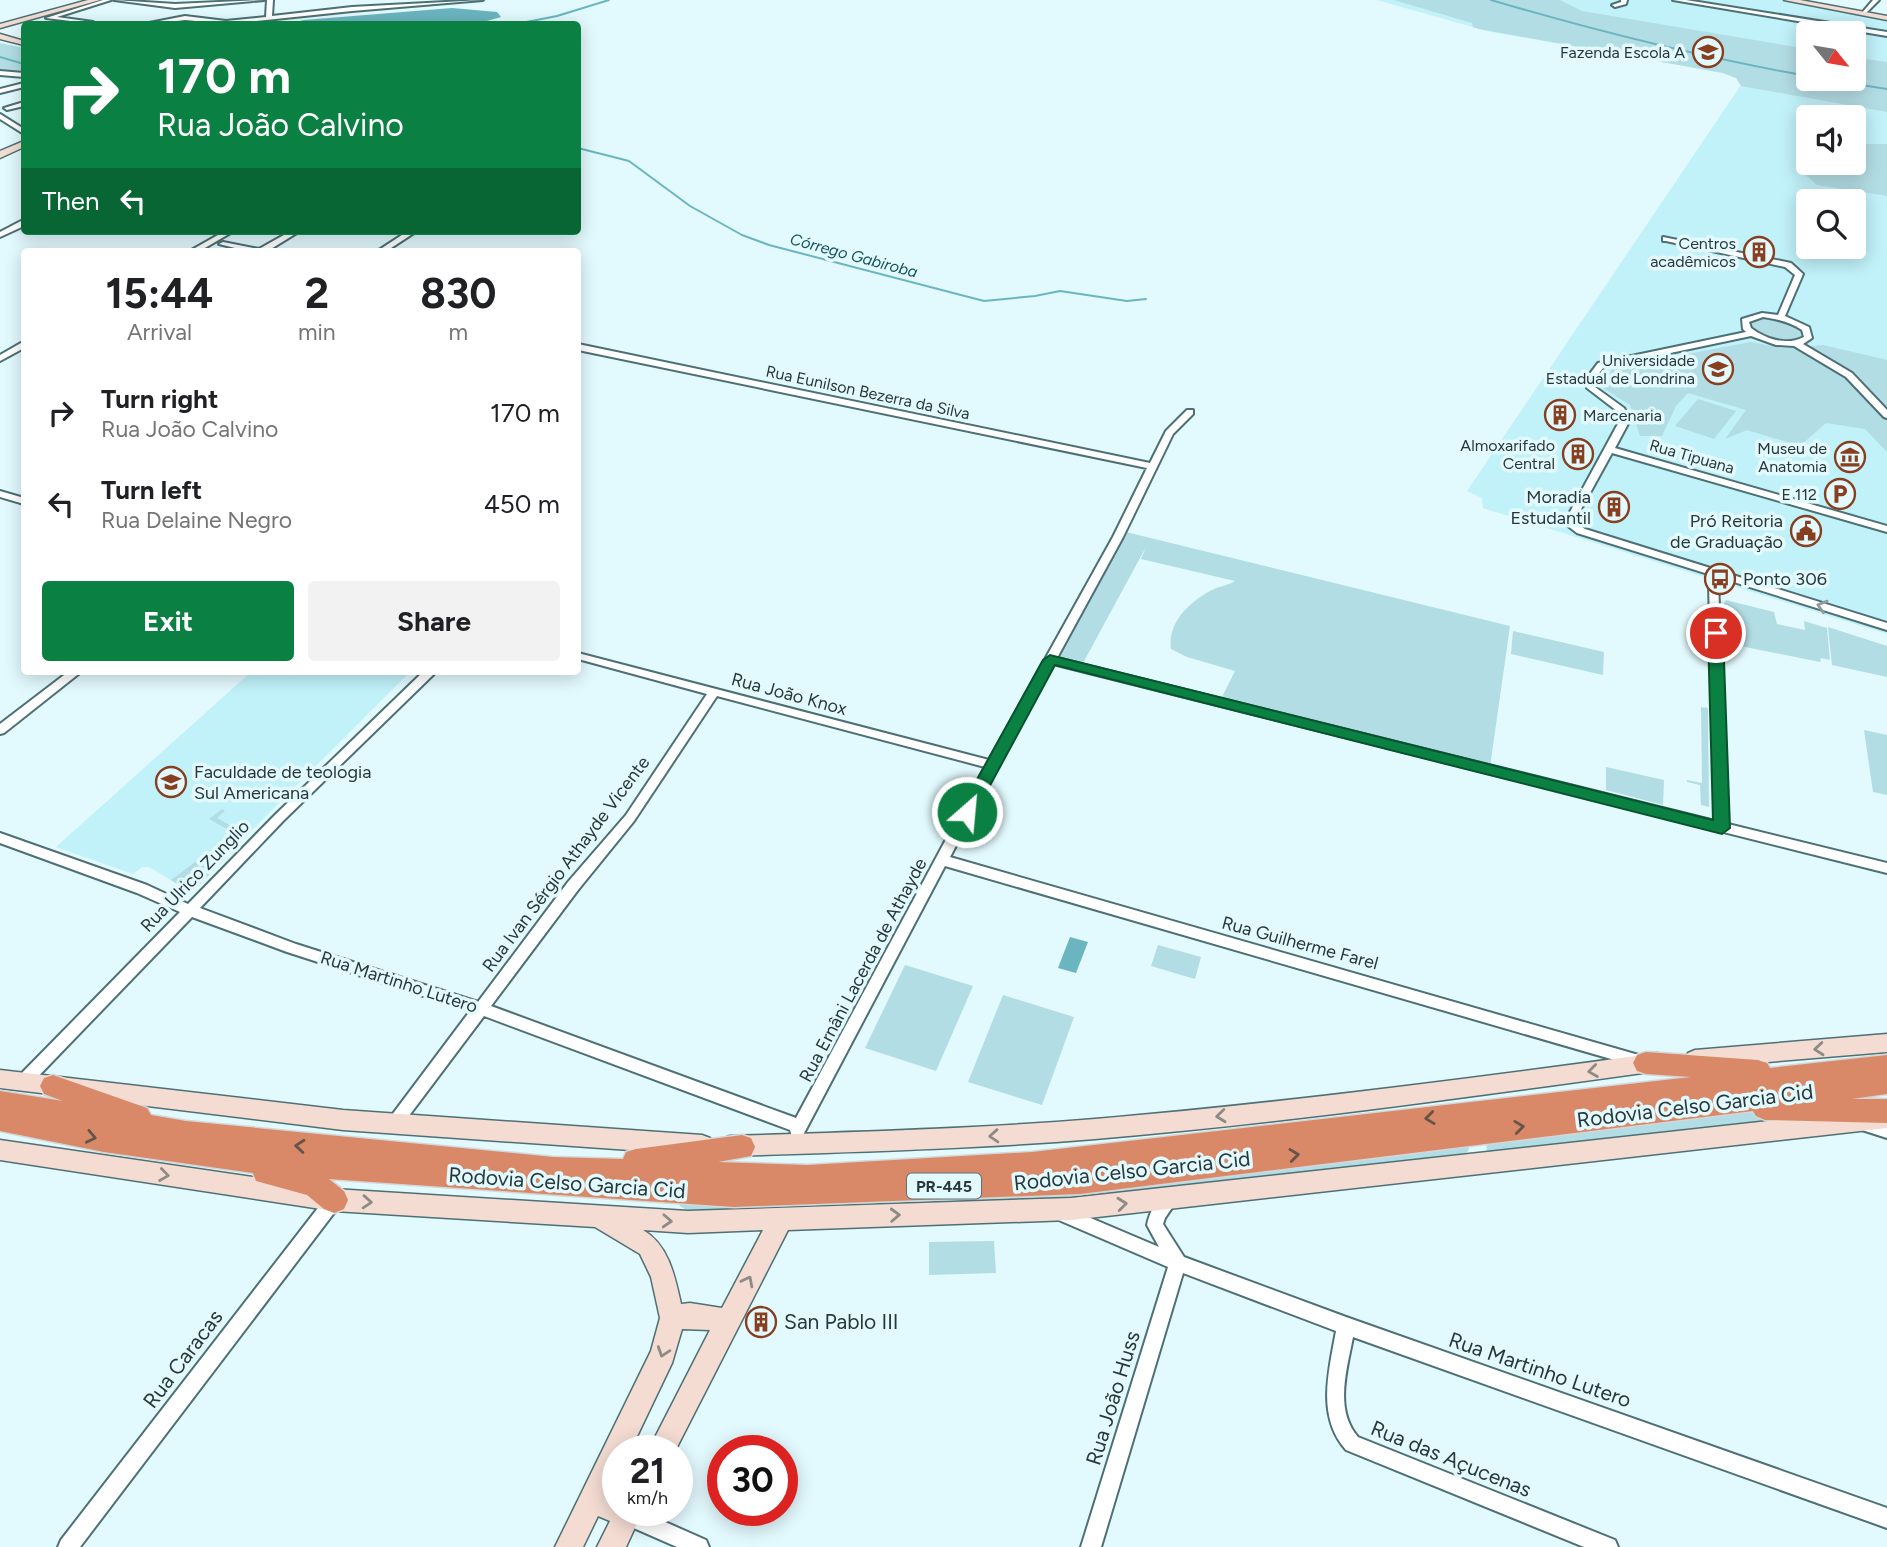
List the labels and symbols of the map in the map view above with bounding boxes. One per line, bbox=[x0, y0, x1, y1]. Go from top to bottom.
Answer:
north arrow bbox=[1796, 21, 1866, 91]
school or university icon: Fazenda Escola A bbox=[1691, 35, 1725, 69]
place label: Fazenda Escola A bbox=[1560, 43, 1685, 62]
water label: Córrego Gabiroba bbox=[788, 229, 920, 282]
place label: Centros acadêmicos bbox=[1650, 234, 1736, 271]
building icon: Centros acadêmicos bbox=[1742, 235, 1776, 269]
place label: Universidade Estadual de Londrina bbox=[1546, 351, 1695, 388]
school or university icon: Universidade Estadual de Londrina bbox=[1701, 352, 1735, 386]
street label: Rua Eunilson Bezerra da Silva bbox=[764, 362, 972, 423]
building icon: Marcenaria bbox=[1543, 398, 1577, 432]
place label: Marcenaria bbox=[1583, 406, 1662, 425]
street label: Rua Tipuana bbox=[1647, 435, 1736, 478]
place label: Almoxarifado Central bbox=[1460, 436, 1555, 473]
building icon: Almoxarifado Central bbox=[1561, 437, 1595, 471]
place label: Museu de Anatomia bbox=[1757, 439, 1827, 476]
museum icon: Museu de Anatomia bbox=[1833, 440, 1867, 474]
parking icon: E 112 bbox=[1823, 477, 1857, 511]
place label: E 112 bbox=[1781, 485, 1817, 504]
place label: Moradia Estudantil bbox=[1510, 486, 1591, 529]
building icon: Moradia Estudantil bbox=[1597, 490, 1631, 524]
place label: Pró Reitoria de Graduação bbox=[1670, 510, 1783, 553]
public building icon: Pró Reitoria de Graduação bbox=[1789, 514, 1823, 548]
bus stop icon: Ponto 306 bbox=[1703, 562, 1737, 596]
place label: Ponto 306 bbox=[1743, 568, 1827, 590]
one-way arrow bbox=[1816, 600, 1828, 615]
pin bbox=[1686, 603, 1746, 663]
street label: Rua João Knox bbox=[729, 668, 850, 720]
street label: Rua Ivan Sérgio Athayde Vicente bbox=[478, 752, 654, 976]
place label: Faculdade de teologia Sul Americana bbox=[194, 761, 371, 804]
school or university icon: Faculdade de teologia Sul Americana bbox=[154, 765, 188, 799]
position arrow bbox=[930, 775, 1004, 849]
street label: Rua Ulrico Zunglio bbox=[136, 815, 254, 937]
street label: Rua Ernâni Lacerda de Athayde bbox=[794, 854, 932, 1086]
street label: Rua Guilherme Farel bbox=[1219, 912, 1381, 974]
street label: Rua Martinho Lutero bbox=[318, 946, 480, 1018]
one-way arrow bbox=[1813, 1041, 1824, 1056]
one-way arrow bbox=[1587, 1063, 1599, 1078]
street label: Rodovia Celso Garcia Cid bbox=[1575, 1079, 1814, 1132]
one-way arrow bbox=[1215, 1108, 1227, 1123]
one-way arrow bbox=[1424, 1111, 1436, 1126]
one-way arrow bbox=[1514, 1120, 1525, 1135]
one-way arrow bbox=[989, 1128, 1000, 1143]
one-way arrow bbox=[85, 1129, 97, 1144]
one-way arrow bbox=[294, 1138, 306, 1153]
street label: Rodovia Celso Garcia Cid bbox=[1012, 1146, 1252, 1195]
one-way arrow bbox=[1288, 1147, 1299, 1162]
street label: Rodovia Celso Garcia Cid bbox=[448, 1162, 687, 1203]
one-way arrow bbox=[159, 1167, 170, 1182]
road number: PR-445 bbox=[907, 1174, 981, 1198]
one-way arrow bbox=[362, 1194, 373, 1209]
one-way arrow bbox=[1116, 1196, 1128, 1211]
one-way arrow bbox=[890, 1207, 901, 1223]
one-way arrow bbox=[662, 1214, 673, 1229]
one-way arrow bbox=[740, 1276, 754, 1289]
street label: Rua Caracas bbox=[138, 1305, 228, 1413]
building icon: San Pablo III bbox=[744, 1305, 778, 1339]
place label: San Pablo III bbox=[784, 1309, 899, 1334]
street label: Rua Martinho Lutero bbox=[1446, 1327, 1635, 1412]
street label: Rua João Huss bbox=[1080, 1328, 1145, 1468]
one-way arrow bbox=[657, 1346, 671, 1358]
street label: Rua das Açucenas bbox=[1367, 1415, 1535, 1502]
speed limit sign: 30 bbox=[707, 1435, 798, 1526]

